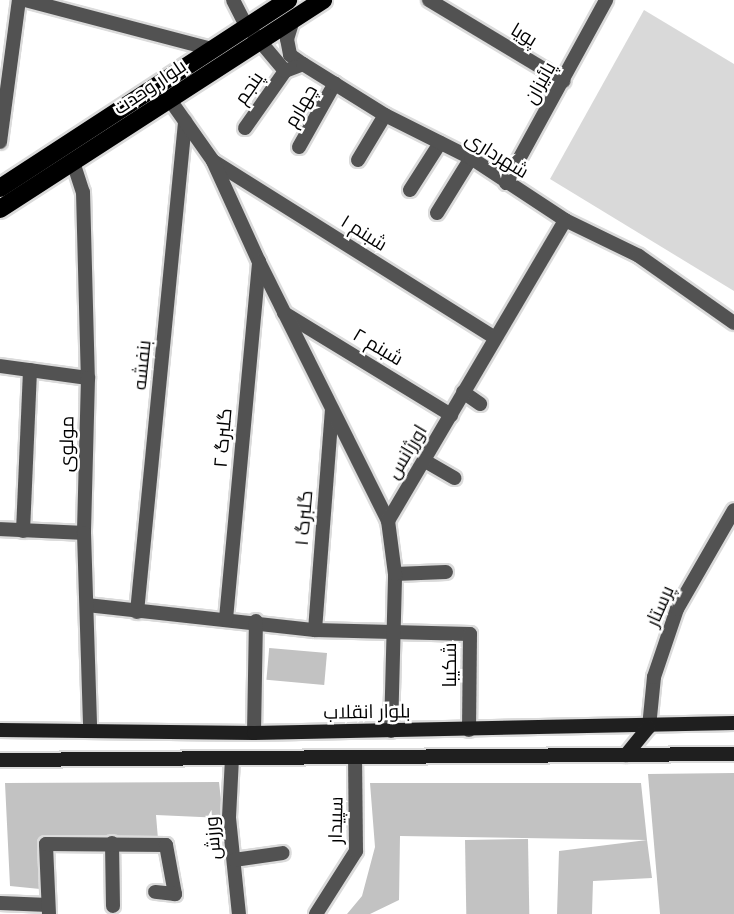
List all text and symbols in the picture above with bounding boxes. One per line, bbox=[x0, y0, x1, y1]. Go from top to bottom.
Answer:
street label: پویا bbox=[507, 18, 541, 52]
street label: بلوار وحدت bbox=[109, 54, 191, 120]
street label: پائیزان bbox=[519, 58, 561, 108]
street label: پنجم bbox=[230, 67, 268, 109]
street label: چهارم bbox=[280, 81, 322, 131]
street label: شهرداری bbox=[461, 127, 533, 183]
street label: شبنم ۱ bbox=[337, 210, 391, 256]
street label: شبنم ۲ bbox=[349, 323, 407, 371]
street label: بنفشه bbox=[128, 339, 156, 391]
street label: گلبرگ ۲ bbox=[209, 407, 237, 469]
street label: مولوی bbox=[55, 416, 79, 472]
street label: اورژانس bbox=[382, 421, 432, 483]
street label: گلبرگ ۱ bbox=[290, 489, 318, 547]
street label: پرستار bbox=[641, 582, 679, 630]
street label: شکیبا bbox=[439, 643, 461, 687]
street label: بلوار انقلاب bbox=[323, 700, 411, 724]
street label: سپیدار bbox=[324, 796, 348, 844]
street label: ورزش bbox=[200, 816, 226, 860]

